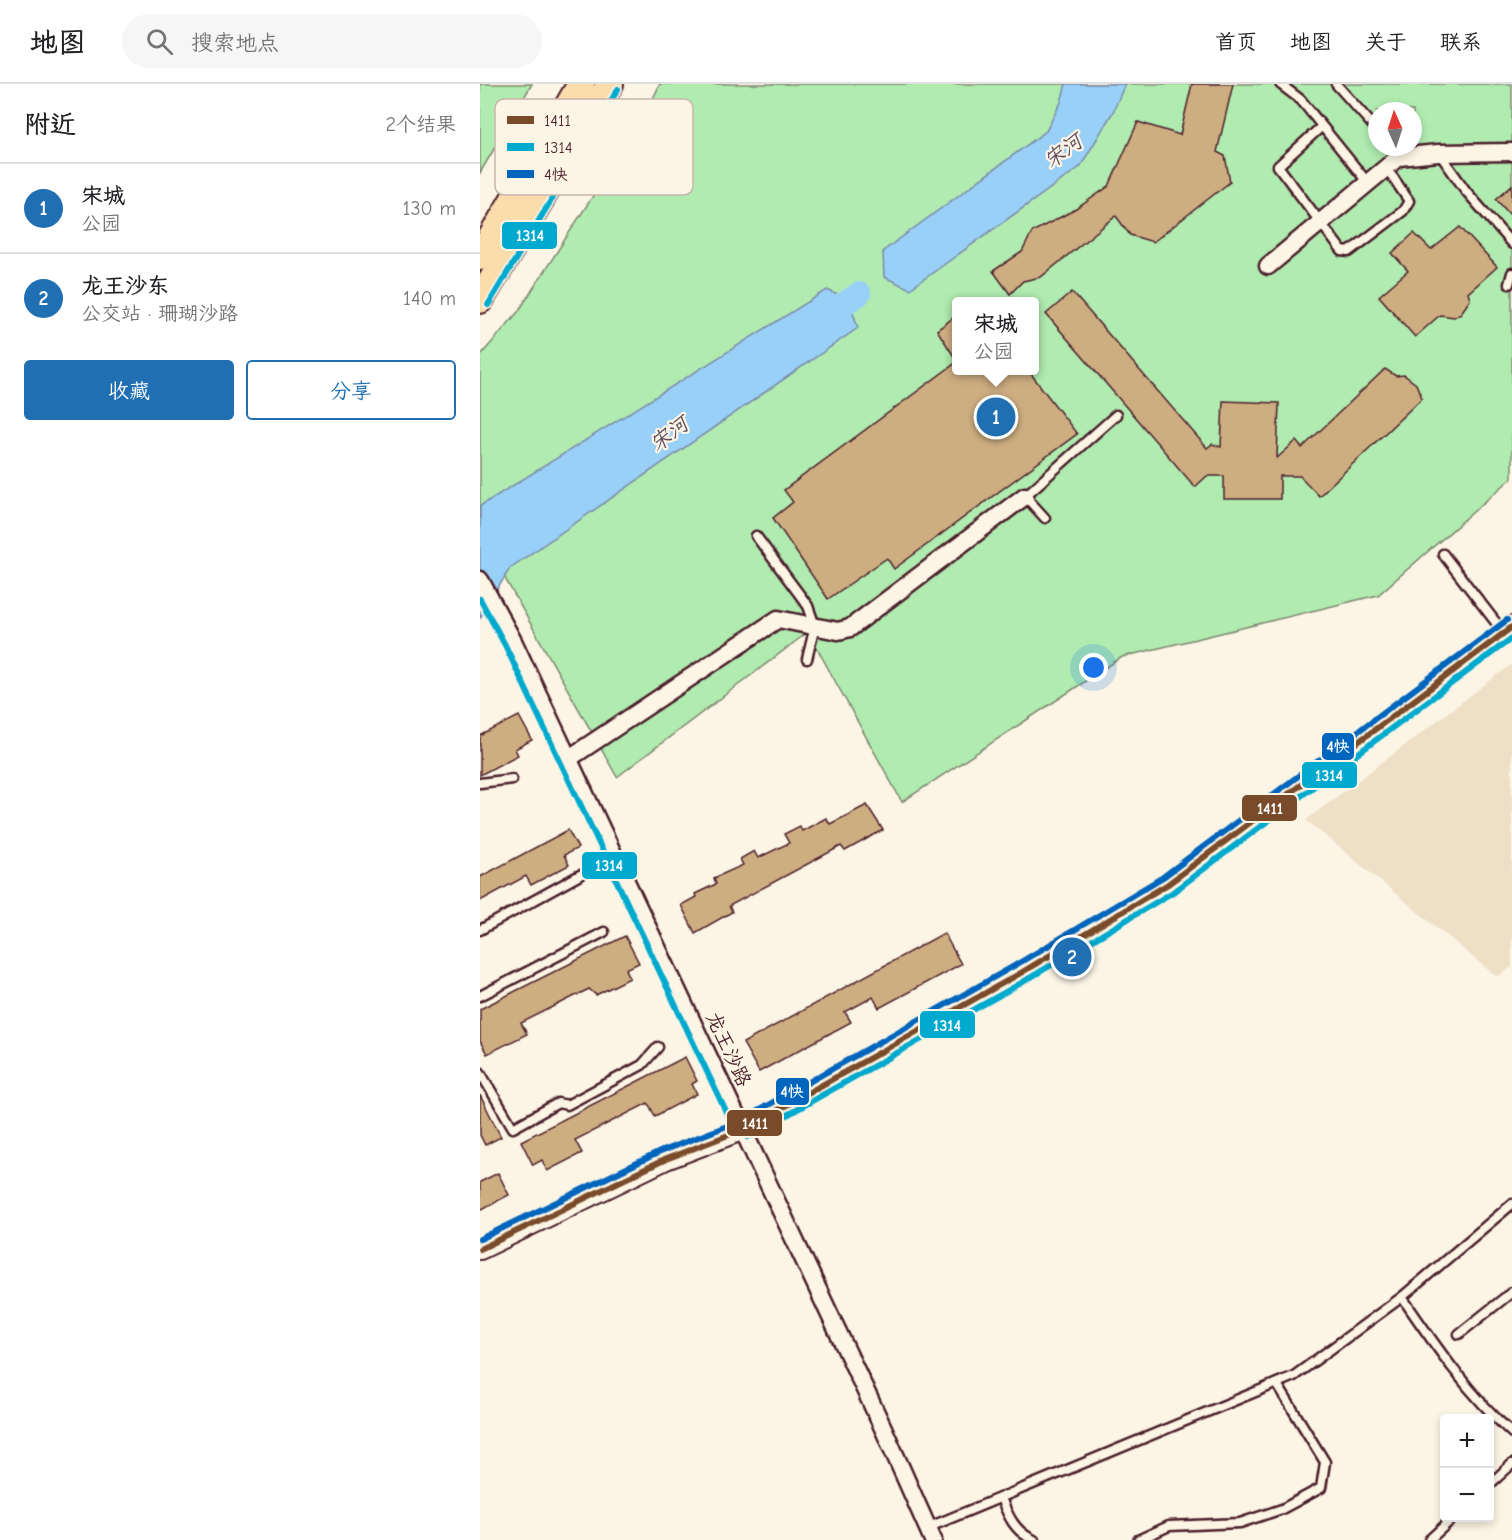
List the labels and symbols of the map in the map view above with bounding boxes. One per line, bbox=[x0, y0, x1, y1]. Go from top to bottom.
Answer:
legend bbox=[495, 99, 693, 195]
north arrow bbox=[1368, 102, 1422, 156]
text: 1411 bbox=[544, 112, 571, 130]
water label: 宋河 bbox=[1039, 127, 1089, 173]
text: 1314 bbox=[544, 139, 572, 157]
text: 4快 bbox=[544, 166, 568, 184]
line badge: 1314 bbox=[501, 221, 558, 250]
text: 1314 bbox=[516, 227, 544, 245]
pin: 1 bbox=[976, 394, 1016, 440]
water label: 宋河 bbox=[645, 410, 695, 456]
your location bbox=[1079, 653, 1108, 682]
line badge: 4快 bbox=[1321, 732, 1355, 761]
text: 4快 bbox=[1326, 738, 1350, 756]
line badge: 1314 bbox=[1301, 761, 1358, 789]
text: 1314 bbox=[1315, 767, 1343, 785]
line badge: 1411 bbox=[1241, 794, 1298, 822]
text: 1411 bbox=[1257, 800, 1283, 818]
line badge: 1314 bbox=[581, 851, 638, 880]
text: 1314 bbox=[595, 857, 623, 875]
pin: 2 bbox=[1052, 934, 1092, 980]
street label: 龙王沙路 bbox=[701, 1008, 756, 1091]
line badge: 1314 bbox=[919, 1010, 976, 1039]
text: 1314 bbox=[933, 1017, 961, 1035]
line badge: 4快 bbox=[775, 1077, 810, 1106]
text: 4快 bbox=[780, 1083, 804, 1101]
line badge: 1411 bbox=[726, 1109, 783, 1137]
text: 1411 bbox=[742, 1115, 768, 1133]

